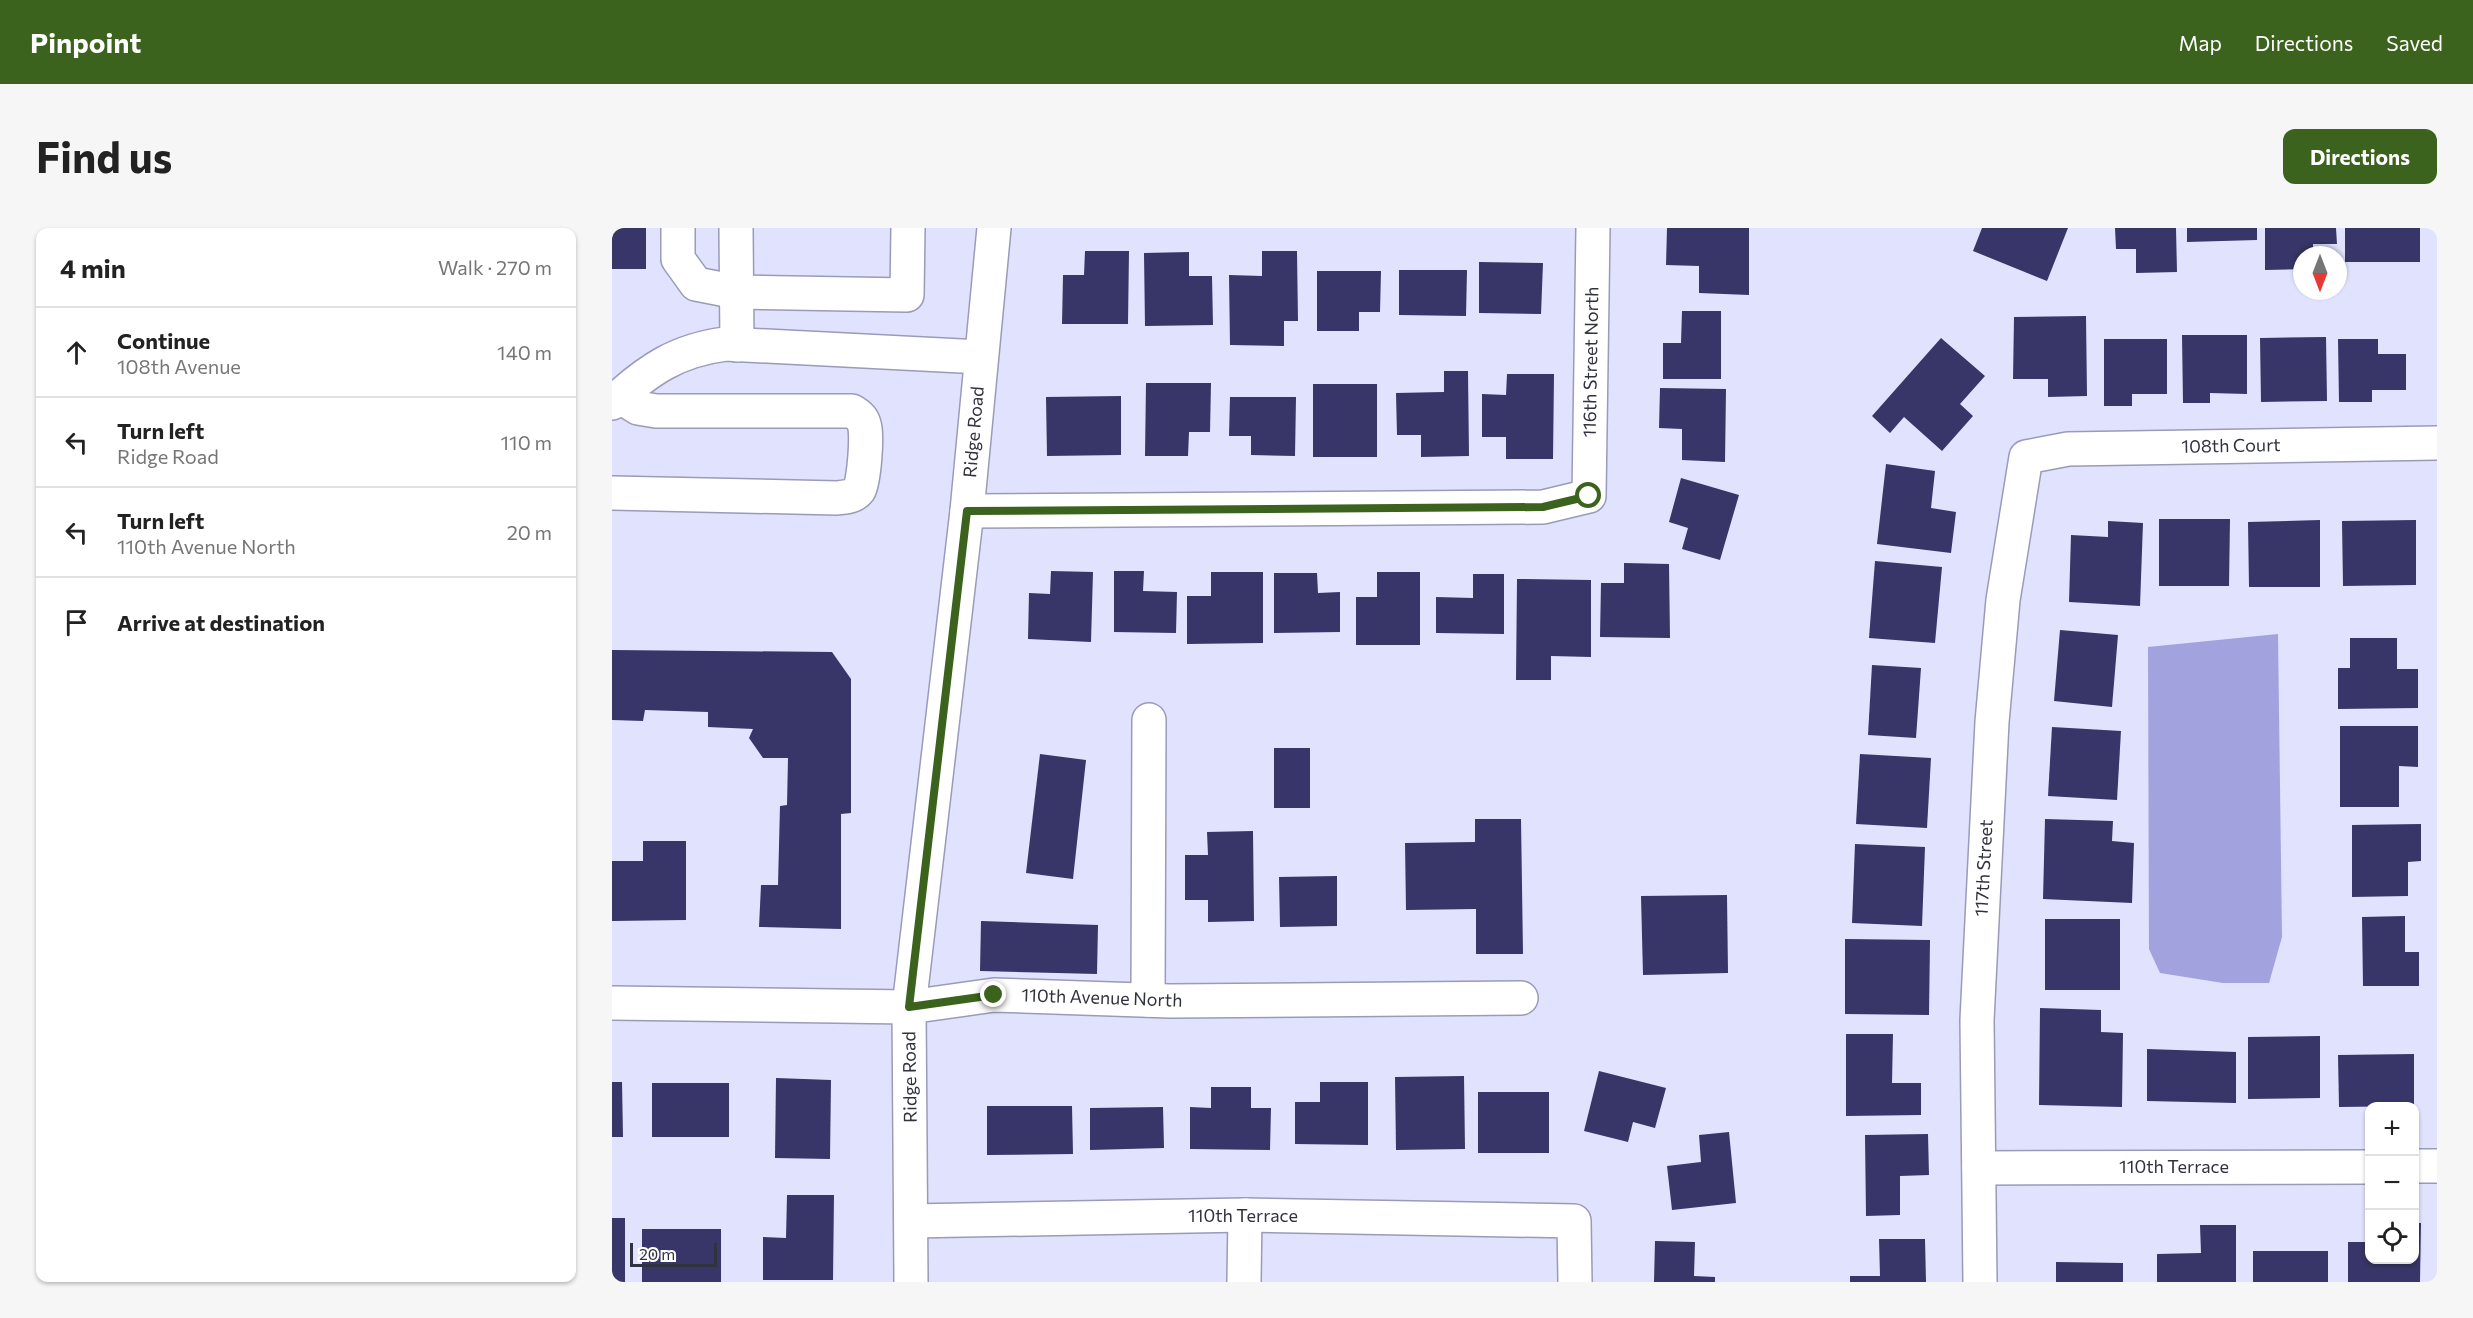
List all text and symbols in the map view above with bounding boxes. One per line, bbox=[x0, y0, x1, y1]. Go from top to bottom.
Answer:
text: Pinpoint bbox=[30, 25, 141, 59]
text: Map bbox=[2179, 30, 2222, 55]
text: Directions bbox=[2255, 30, 2353, 55]
text: Saved bbox=[2386, 30, 2443, 55]
button: Directions bbox=[2283, 129, 2437, 184]
text: Find us bbox=[36, 130, 172, 182]
north arrow bbox=[2293, 246, 2347, 300]
text: 4 min bbox=[60, 252, 126, 283]
text: Walk · 270 m bbox=[438, 255, 552, 279]
street label: 116th Street North bbox=[1578, 286, 1602, 438]
text: Continue bbox=[117, 327, 210, 354]
icon: ahead bbox=[60, 336, 93, 369]
text: 140 m bbox=[497, 340, 552, 364]
text: 108th Avenue bbox=[117, 354, 241, 378]
street label: Ridge Road bbox=[958, 385, 988, 479]
text: Turn left bbox=[117, 417, 204, 444]
icon: left bbox=[60, 426, 93, 459]
text: 110 m bbox=[501, 430, 552, 454]
street label: 108th Court bbox=[2181, 433, 2281, 457]
text: Ridge Road bbox=[117, 444, 219, 468]
route start bbox=[1575, 482, 1601, 508]
text: Turn left bbox=[117, 507, 204, 534]
icon: left bbox=[60, 516, 93, 549]
text: 20 m bbox=[507, 520, 552, 544]
text: 110th Avenue North bbox=[117, 534, 296, 558]
icon: arrive bbox=[60, 606, 93, 639]
text: Arrive at destination bbox=[117, 609, 325, 636]
street label: 117th Street bbox=[1969, 819, 1997, 917]
route end bbox=[980, 981, 1006, 1007]
street label: 110th Avenue North bbox=[1021, 983, 1183, 1011]
street label: Ridge Road bbox=[897, 1031, 921, 1123]
map controls bbox=[2365, 1102, 2419, 1264]
button: + bbox=[2365, 1102, 2419, 1156]
street label: 110th Terrace bbox=[2119, 1155, 2229, 1177]
button: − bbox=[2365, 1156, 2419, 1210]
street label: 110th Terrace bbox=[1188, 1204, 1298, 1226]
button: locate bbox=[2365, 1210, 2419, 1264]
scale bar bbox=[630, 1240, 717, 1268]
text: 20 m bbox=[639, 1244, 675, 1263]

